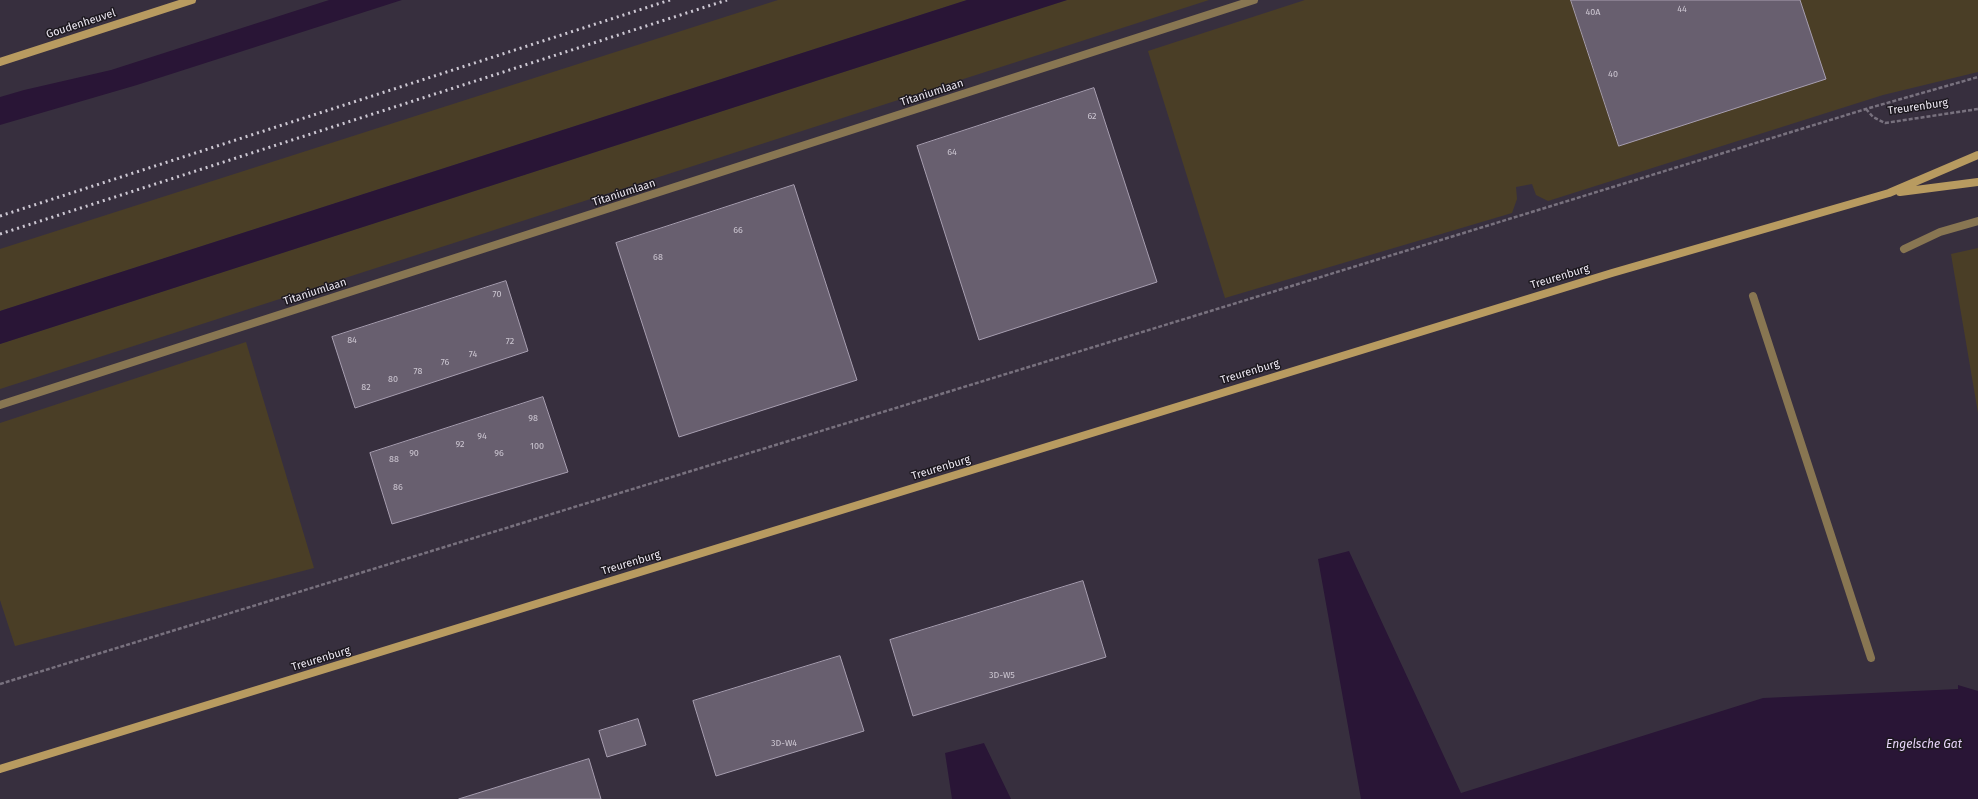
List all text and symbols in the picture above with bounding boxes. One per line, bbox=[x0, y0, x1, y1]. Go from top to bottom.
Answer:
house number: 44 bbox=[1677, 4, 1687, 14]
street label: Goudenheuvel bbox=[45, 7, 117, 41]
house number: 40A bbox=[1586, 7, 1600, 17]
house number: 40 bbox=[1608, 69, 1618, 79]
street label: Titaniumlaan bbox=[899, 77, 965, 109]
street label: Treurenburg bbox=[1887, 96, 1949, 118]
house number: 62 bbox=[1087, 111, 1097, 121]
house number: 64 bbox=[947, 147, 957, 157]
street label: Titaniumlaan bbox=[591, 177, 657, 209]
house number: 66 bbox=[733, 225, 743, 235]
house number: 68 bbox=[653, 252, 663, 262]
street label: Treurenburg bbox=[1529, 262, 1591, 292]
street label: Titaniumlaan bbox=[282, 276, 348, 308]
house number: 70 bbox=[493, 289, 501, 299]
house number: 84 bbox=[347, 335, 357, 345]
house number: 72 bbox=[506, 336, 514, 346]
house number: 74 bbox=[469, 349, 477, 359]
house number: 76 bbox=[441, 357, 449, 367]
street label: Treurenburg bbox=[1219, 357, 1281, 387]
house number: 78 bbox=[414, 366, 422, 376]
house number: 80 bbox=[388, 374, 398, 384]
house number: 82 bbox=[361, 382, 371, 392]
house number: 98 bbox=[528, 413, 538, 423]
house number: 94 bbox=[477, 431, 487, 441]
house number: 92 bbox=[456, 439, 464, 449]
house number: 100 bbox=[530, 441, 544, 451]
house number: 90 bbox=[409, 448, 419, 458]
house number: 96 bbox=[494, 448, 504, 458]
street label: Treurenburg bbox=[910, 453, 972, 483]
house number: 88 bbox=[389, 454, 399, 464]
house number: 86 bbox=[393, 482, 403, 492]
street label: Treurenburg bbox=[600, 548, 662, 578]
street label: Treurenburg bbox=[290, 644, 352, 674]
house number: 3D-W5 bbox=[989, 670, 1015, 680]
house number: 3D-W4 bbox=[771, 738, 797, 748]
water label: Engelsche Gat bbox=[1886, 738, 1962, 752]

